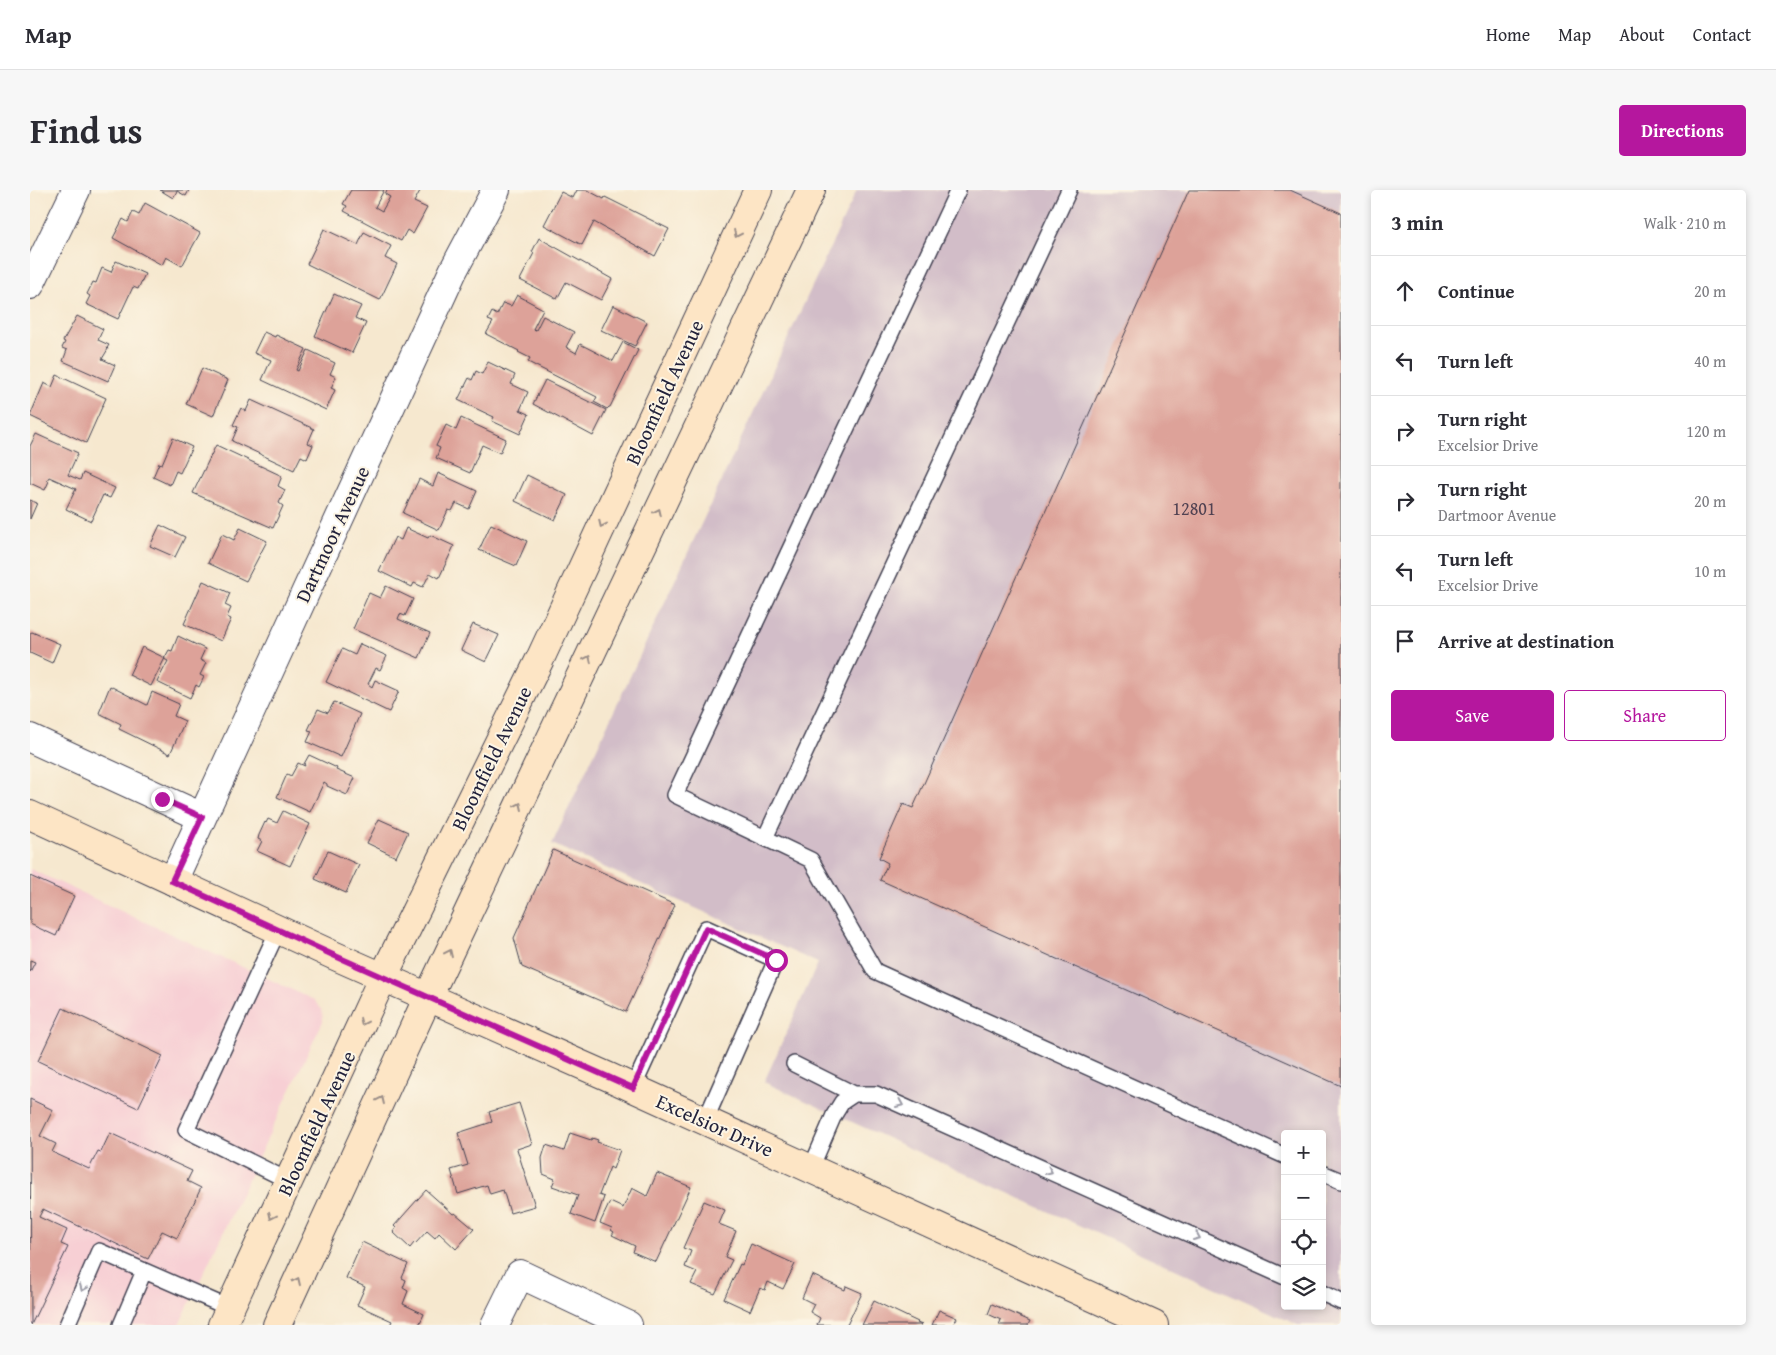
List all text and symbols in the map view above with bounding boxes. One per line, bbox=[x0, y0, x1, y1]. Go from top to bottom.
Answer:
text: Map bbox=[25, 17, 72, 52]
text: Home bbox=[1486, 21, 1530, 48]
text: Map bbox=[1558, 21, 1591, 48]
text: About bbox=[1619, 21, 1665, 48]
text: Contact bbox=[1693, 21, 1751, 48]
text: Find us bbox=[30, 105, 143, 156]
button: Directions bbox=[1619, 105, 1746, 156]
text: 3 min bbox=[1391, 207, 1443, 238]
text: Walk · 210 m bbox=[1643, 211, 1726, 235]
one-way arrow bbox=[733, 229, 744, 238]
icon: ahead bbox=[1391, 277, 1419, 305]
text: Continue bbox=[1438, 277, 1515, 305]
text: 20 m bbox=[1694, 279, 1726, 303]
street label: Bloomfield Avenue bbox=[618, 315, 710, 469]
icon: left bbox=[1391, 347, 1419, 375]
text: Turn left bbox=[1438, 347, 1513, 375]
text: 40 m bbox=[1694, 349, 1726, 373]
text: Turn right bbox=[1438, 405, 1527, 433]
icon: right bbox=[1391, 417, 1419, 445]
text: 120 m bbox=[1686, 419, 1726, 443]
text: Excelsior Drive bbox=[1438, 433, 1538, 457]
street label: Dartmoor Avenue bbox=[288, 461, 376, 607]
text: Turn right bbox=[1438, 475, 1527, 503]
icon: right bbox=[1391, 487, 1419, 515]
text: 20 m bbox=[1694, 489, 1726, 513]
house number: 12801 bbox=[1172, 495, 1216, 522]
text: Dartmoor Avenue bbox=[1438, 503, 1556, 527]
one-way arrow bbox=[652, 509, 662, 518]
one-way arrow bbox=[598, 519, 609, 528]
text: Turn left bbox=[1438, 545, 1513, 573]
icon: left bbox=[1391, 557, 1419, 585]
text: 10 m bbox=[1694, 559, 1726, 583]
text: Excelsior Drive bbox=[1438, 573, 1538, 597]
icon: arrive bbox=[1391, 627, 1419, 655]
text: Arrive at destination bbox=[1438, 627, 1614, 655]
one-way arrow bbox=[582, 655, 592, 664]
street label: Bloomfield Avenue bbox=[443, 681, 539, 835]
button: Save bbox=[1391, 690, 1554, 741]
button: Share bbox=[1564, 690, 1726, 741]
route end bbox=[151, 788, 174, 811]
one-way arrow bbox=[512, 802, 523, 811]
one-way arrow bbox=[443, 949, 453, 958]
route start bbox=[765, 949, 788, 972]
one-way arrow bbox=[359, 1016, 369, 1025]
street label: Bloomfield Avenue bbox=[270, 1046, 362, 1200]
street label: Excelsior Drive bbox=[652, 1086, 778, 1164]
one-way arrow bbox=[374, 1096, 385, 1105]
one-way arrow bbox=[895, 1098, 904, 1109]
map controls bbox=[1281, 1130, 1326, 1310]
button: + bbox=[1281, 1130, 1326, 1175]
one-way arrow bbox=[1044, 1164, 1053, 1175]
button: − bbox=[1281, 1175, 1326, 1220]
one-way arrow bbox=[268, 1211, 279, 1220]
button: locate bbox=[1281, 1220, 1326, 1265]
one-way arrow bbox=[1192, 1231, 1201, 1242]
button: layers bbox=[1281, 1265, 1326, 1310]
one-way arrow bbox=[291, 1277, 302, 1286]
one-way arrow bbox=[79, 1283, 90, 1292]

